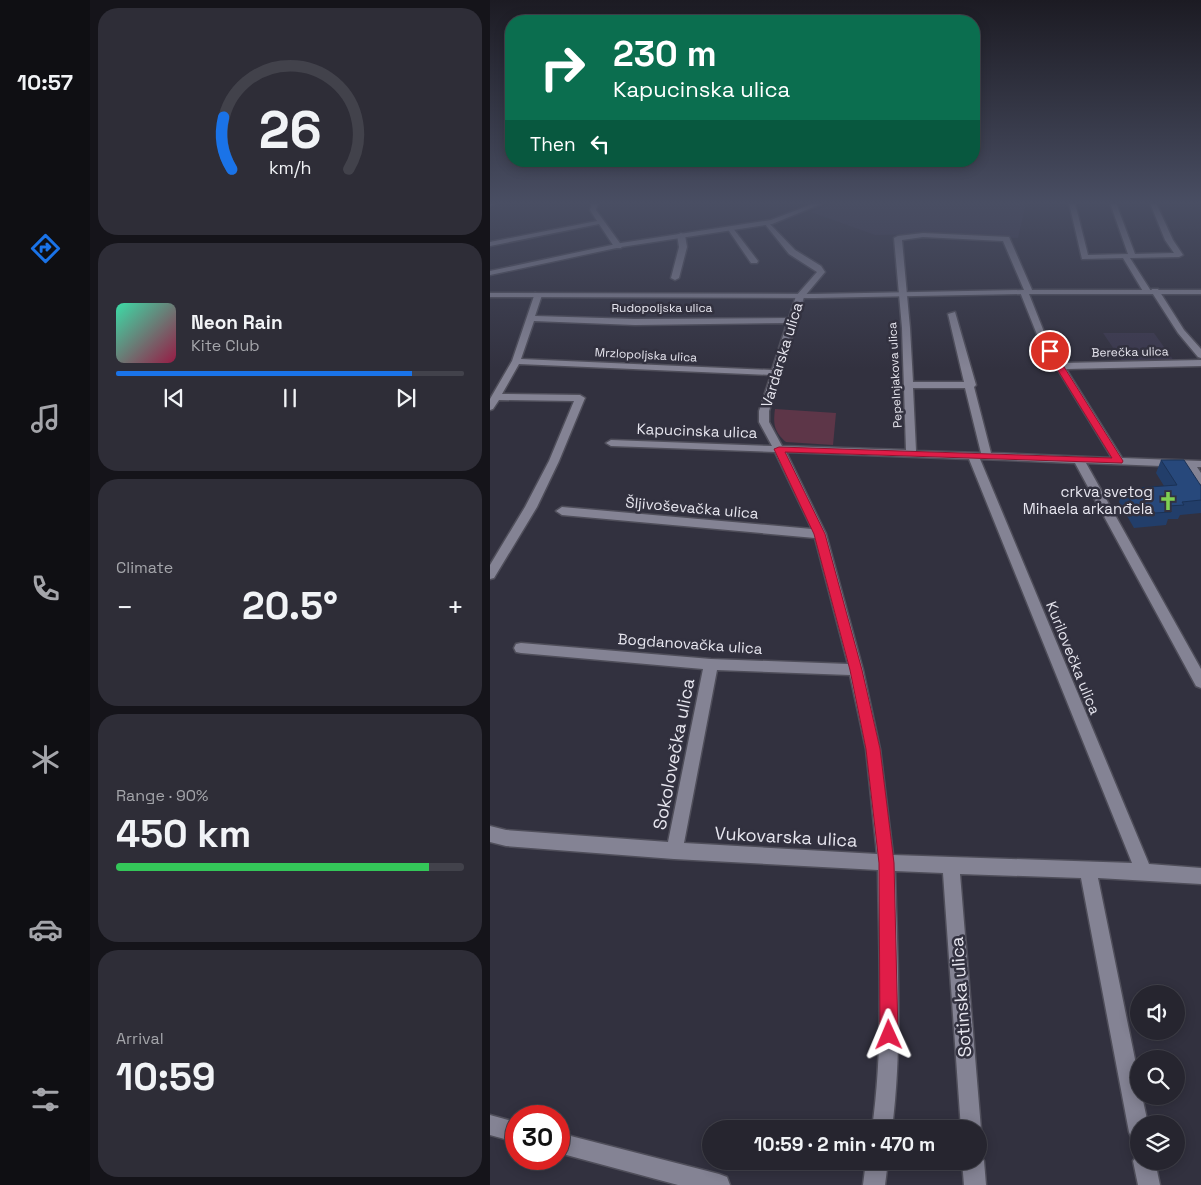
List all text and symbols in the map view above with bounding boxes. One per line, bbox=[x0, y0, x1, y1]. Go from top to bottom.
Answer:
text: 230 m bbox=[613, 32, 717, 76]
icon: right bbox=[530, 35, 595, 100]
text: 10:57 bbox=[17, 68, 73, 96]
text: Kapucinska ulica bbox=[613, 75, 790, 103]
text: 26 bbox=[258, 97, 322, 163]
icon: left bbox=[586, 130, 614, 158]
text: Then bbox=[530, 132, 576, 157]
text: km/h bbox=[269, 156, 311, 179]
icon: directions bbox=[28, 231, 63, 266]
street label: Rudopoljska ulica bbox=[611, 300, 713, 316]
street label: Vardarska ulica bbox=[757, 300, 807, 410]
text: Neon Rain bbox=[191, 310, 283, 335]
street label: Pepelnjakova ulica bbox=[884, 322, 906, 428]
pin bbox=[1029, 330, 1071, 372]
text: Kite Club bbox=[191, 335, 260, 356]
icon: arrive bbox=[1036, 337, 1064, 365]
street label: Berečka ulica bbox=[1091, 343, 1169, 361]
street label: Mrzlopoljska ulica bbox=[594, 344, 698, 366]
icon: previous bbox=[160, 384, 188, 412]
icon: pause bbox=[276, 384, 304, 412]
icon: next bbox=[392, 384, 420, 412]
icon: music bbox=[28, 401, 63, 436]
street label: Kapucinska ulica bbox=[636, 419, 758, 442]
place label: crkva svetog Mihaela arkanđela bbox=[1023, 482, 1153, 518]
church icon: crkva svetog Mihaela arkanđela bbox=[1157, 490, 1179, 512]
street label: Šljivoševačka ulica bbox=[625, 492, 760, 523]
text: Climate bbox=[116, 557, 173, 578]
icon: phone bbox=[28, 571, 63, 606]
text: 20.5° bbox=[242, 582, 338, 630]
text: − bbox=[116, 589, 133, 625]
text: + bbox=[447, 589, 464, 625]
street label: Kurilovečka ulica bbox=[1042, 598, 1105, 717]
street label: Bogdanovačka ulica bbox=[617, 629, 763, 658]
street label: Sokolovečka ulica bbox=[648, 676, 699, 832]
icon: climate bbox=[28, 742, 63, 777]
text: Range · 90% bbox=[116, 785, 208, 806]
text: 450 km bbox=[116, 810, 251, 858]
street label: Vukovarska ulica bbox=[714, 821, 858, 852]
icon: car bbox=[28, 912, 63, 947]
street label: Sotinska ulica bbox=[945, 936, 976, 1058]
map controls bbox=[1130, 985, 1185, 1170]
button: sound bbox=[1130, 985, 1185, 1040]
position arrow bbox=[862, 1008, 914, 1060]
text: Arrival bbox=[116, 1028, 164, 1049]
button: search bbox=[1130, 1050, 1185, 1105]
text: 10:59 bbox=[116, 1053, 215, 1101]
icon: filters bbox=[28, 1082, 63, 1117]
speed limit sign: 30 bbox=[505, 1105, 570, 1170]
button: layers bbox=[1130, 1115, 1185, 1170]
text: 10:59 · 2 min · 470 m bbox=[754, 1132, 935, 1157]

